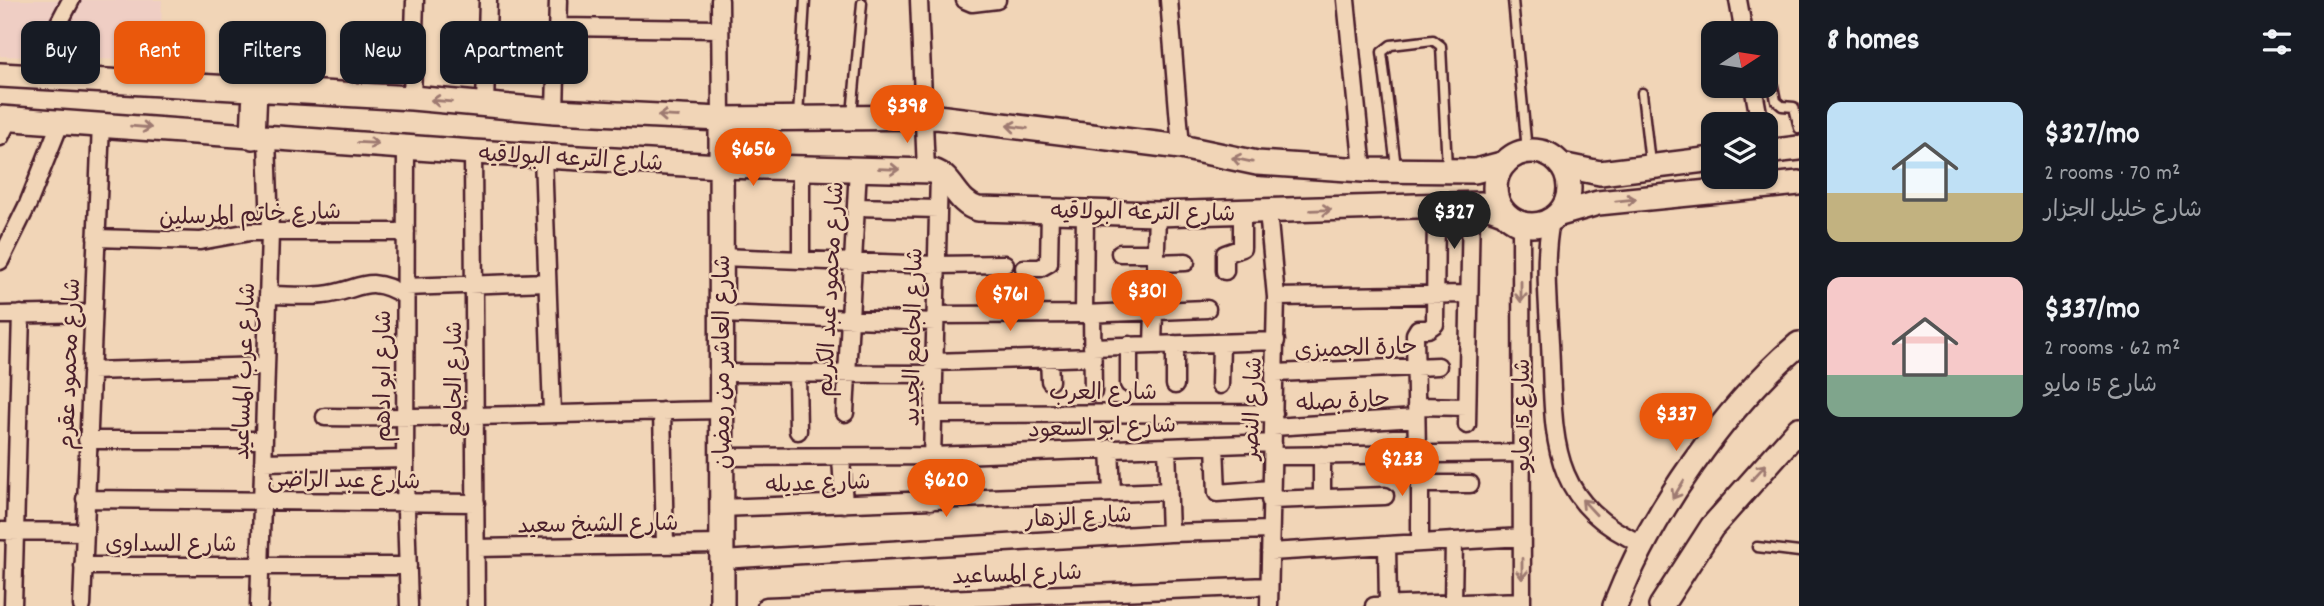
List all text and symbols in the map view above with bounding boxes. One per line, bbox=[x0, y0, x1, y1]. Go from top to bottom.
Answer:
chip: Buy bbox=[21, 21, 100, 84]
chip: Rent bbox=[114, 21, 205, 84]
chip: Filters bbox=[219, 21, 326, 84]
chip: New bbox=[340, 21, 426, 84]
chip: Apartment bbox=[440, 21, 588, 84]
north arrow bbox=[1701, 21, 1778, 98]
map controls bbox=[1701, 21, 1778, 189]
text: 8 homes bbox=[1827, 21, 1919, 64]
icon: filters bbox=[2258, 23, 2296, 61]
pin: $398 bbox=[866, 86, 948, 145]
text: $398 bbox=[886, 91, 928, 124]
one-way arrow bbox=[430, 94, 453, 107]
one-way arrow bbox=[657, 110, 680, 123]
button: layers bbox=[1701, 112, 1778, 189]
text: $327/mo bbox=[2044, 115, 2140, 158]
one-way arrow bbox=[130, 121, 152, 134]
one-way arrow bbox=[1006, 121, 1029, 134]
pin: $656 bbox=[712, 128, 794, 188]
icon: home bbox=[1883, 130, 1967, 214]
text: $656 bbox=[731, 134, 775, 167]
one-way arrow bbox=[357, 137, 380, 150]
street label: شارع الترعه البولاقيه bbox=[478, 139, 664, 182]
one-way arrow bbox=[1231, 152, 1254, 166]
text: 2 rooms · 70 m² bbox=[2044, 158, 2180, 191]
one-way arrow bbox=[877, 163, 900, 176]
street label: شارع محمود عبد الكريم bbox=[810, 181, 855, 398]
pin: $327 bbox=[1413, 191, 1495, 251]
one-way arrow bbox=[1614, 193, 1637, 206]
text: شارع خليل الجزار bbox=[2044, 195, 2202, 228]
street label: شارع الترعه البولاقيه bbox=[1050, 196, 1236, 233]
street label: شارع خاتم المرسلين bbox=[159, 197, 342, 236]
text: $327 bbox=[1434, 197, 1474, 230]
one-way arrow bbox=[1309, 203, 1332, 216]
street label: شارع الجامع الجديد bbox=[897, 247, 934, 427]
street label: شارع العاشر من رمضان bbox=[708, 255, 741, 469]
pin: $301 bbox=[1106, 270, 1188, 330]
pin: $761 bbox=[969, 274, 1051, 333]
text: $301 bbox=[1127, 276, 1167, 309]
street label: شارع محمود عقرم bbox=[52, 278, 91, 451]
text: $761 bbox=[992, 279, 1028, 312]
one-way arrow bbox=[1514, 281, 1528, 304]
street label: شارع عرب المساعيد bbox=[227, 282, 266, 460]
text: $337/mo bbox=[2044, 290, 2140, 333]
icon: home bbox=[1883, 305, 1967, 389]
street label: شارع ابو ادهم bbox=[369, 310, 402, 442]
street label: شارع الجامع bbox=[440, 321, 473, 437]
street label: حارة الجميزى bbox=[1294, 332, 1418, 369]
text: 2 rooms · 62 m² bbox=[2044, 333, 2180, 366]
street label: شارع النصر bbox=[1236, 356, 1273, 462]
street label: شارع 15 مايو bbox=[1508, 359, 1541, 473]
text: شارع 15 مايو bbox=[2044, 370, 2157, 403]
street label: شارع العرب bbox=[1049, 378, 1157, 411]
street label: حارة بصله bbox=[1295, 385, 1391, 422]
pin: $337 bbox=[1635, 393, 1717, 453]
text: $337 bbox=[1656, 399, 1696, 432]
street label: شارع ابو السعود bbox=[1028, 410, 1177, 449]
pin: $233 bbox=[1361, 438, 1443, 498]
text: $233 bbox=[1381, 444, 1423, 477]
pin: $620 bbox=[905, 460, 987, 519]
one-way arrow bbox=[1751, 463, 1767, 481]
street label: شارع عبد الراضى bbox=[267, 465, 421, 500]
text: $620 bbox=[923, 465, 969, 498]
street label: شارع عديله bbox=[765, 467, 871, 504]
one-way arrow bbox=[1670, 480, 1684, 500]
one-way arrow bbox=[1580, 499, 1597, 516]
street label: شارع الزهار bbox=[1023, 500, 1133, 539]
street label: شارع الشيخ سعيد bbox=[517, 509, 679, 544]
street label: شارع السداوى bbox=[105, 530, 237, 563]
one-way arrow bbox=[1515, 557, 1529, 580]
street label: شارع المساعيد bbox=[952, 558, 1083, 595]

